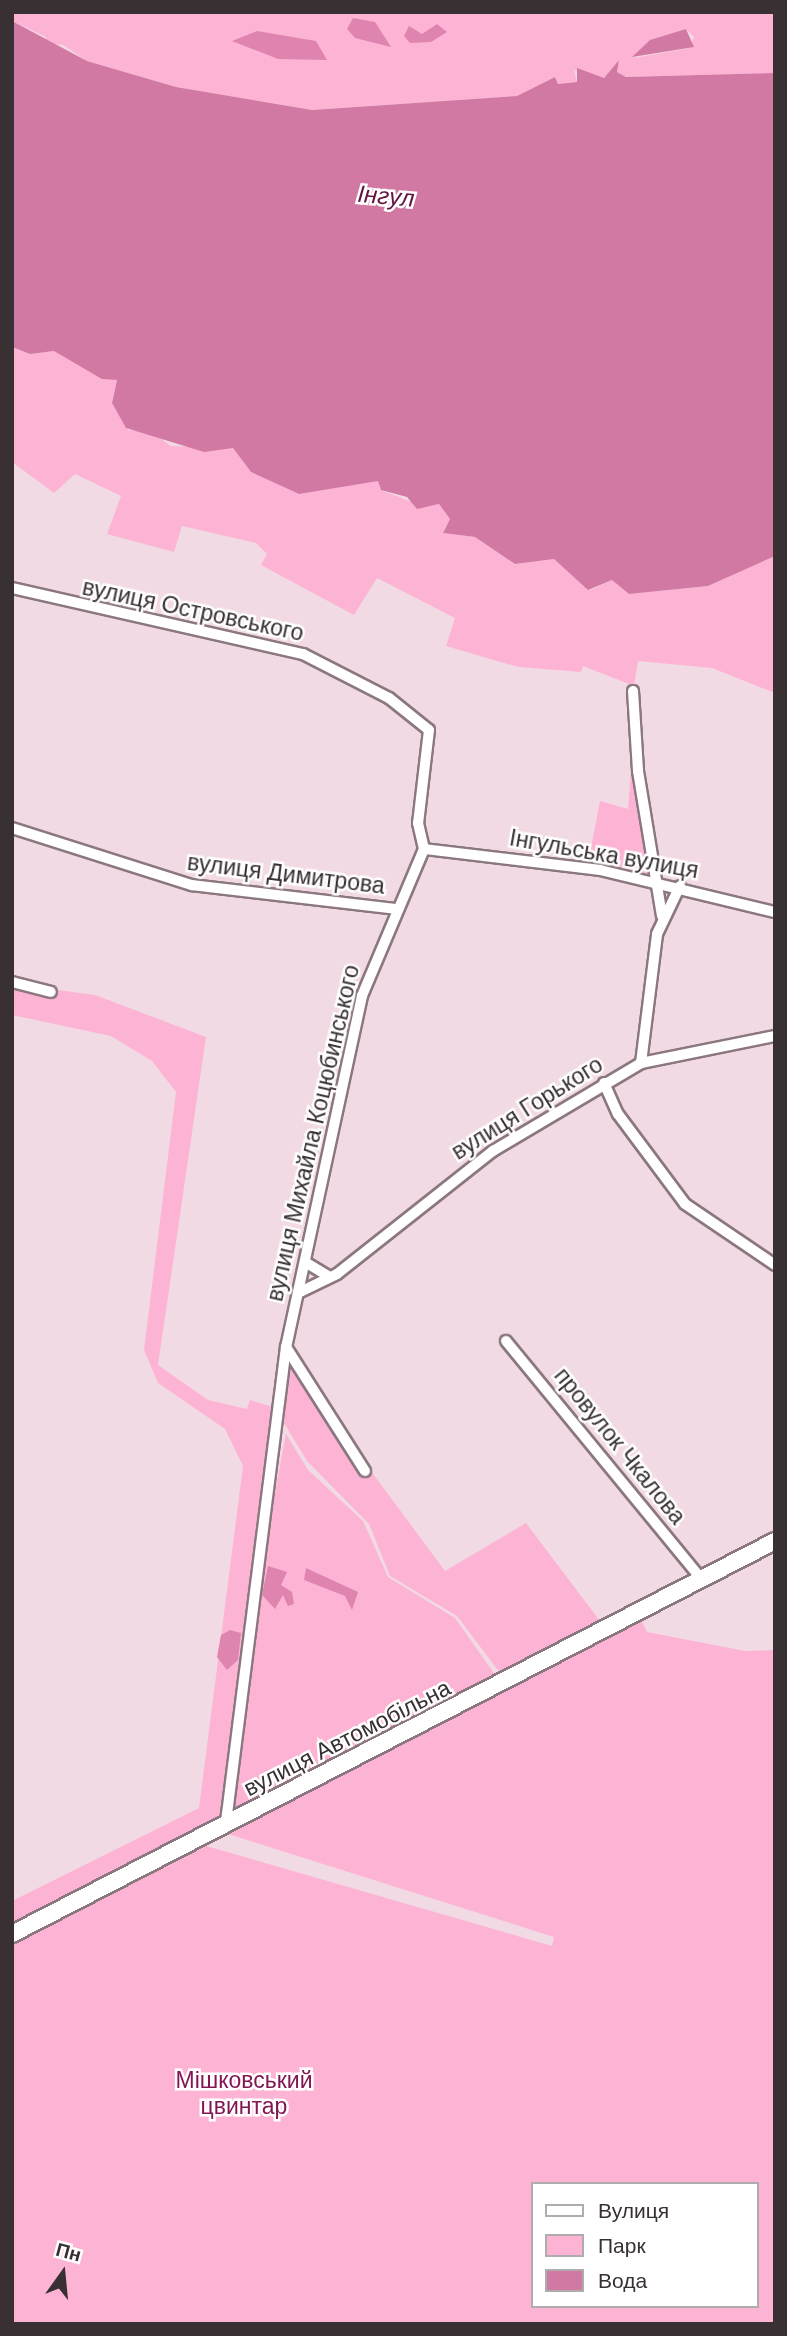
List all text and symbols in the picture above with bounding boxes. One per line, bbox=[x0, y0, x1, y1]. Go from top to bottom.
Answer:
water label: Інгул bbox=[356, 179, 416, 213]
street label: вулиця Островського bbox=[80, 573, 306, 647]
street label: Інгульська вулиця bbox=[507, 824, 701, 884]
street label: вулиця Димитрова bbox=[186, 848, 386, 900]
street label: вулиця Михайла Коцюбинського bbox=[261, 962, 365, 1304]
street label: вулиця Горького bbox=[446, 1050, 608, 1166]
street label: провулок Чкалова bbox=[548, 1362, 692, 1530]
street label: вулиця Автомобільна bbox=[239, 1674, 455, 1802]
park label: Мішковський цвинтар bbox=[175, 2066, 313, 2120]
legend bbox=[532, 2182, 759, 2308]
text: Вулиця bbox=[598, 2197, 669, 2225]
text: Парк bbox=[598, 2232, 646, 2260]
text: Пн bbox=[53, 2237, 84, 2268]
north arrow bbox=[28, 2238, 98, 2308]
text: Вода bbox=[598, 2267, 647, 2295]

